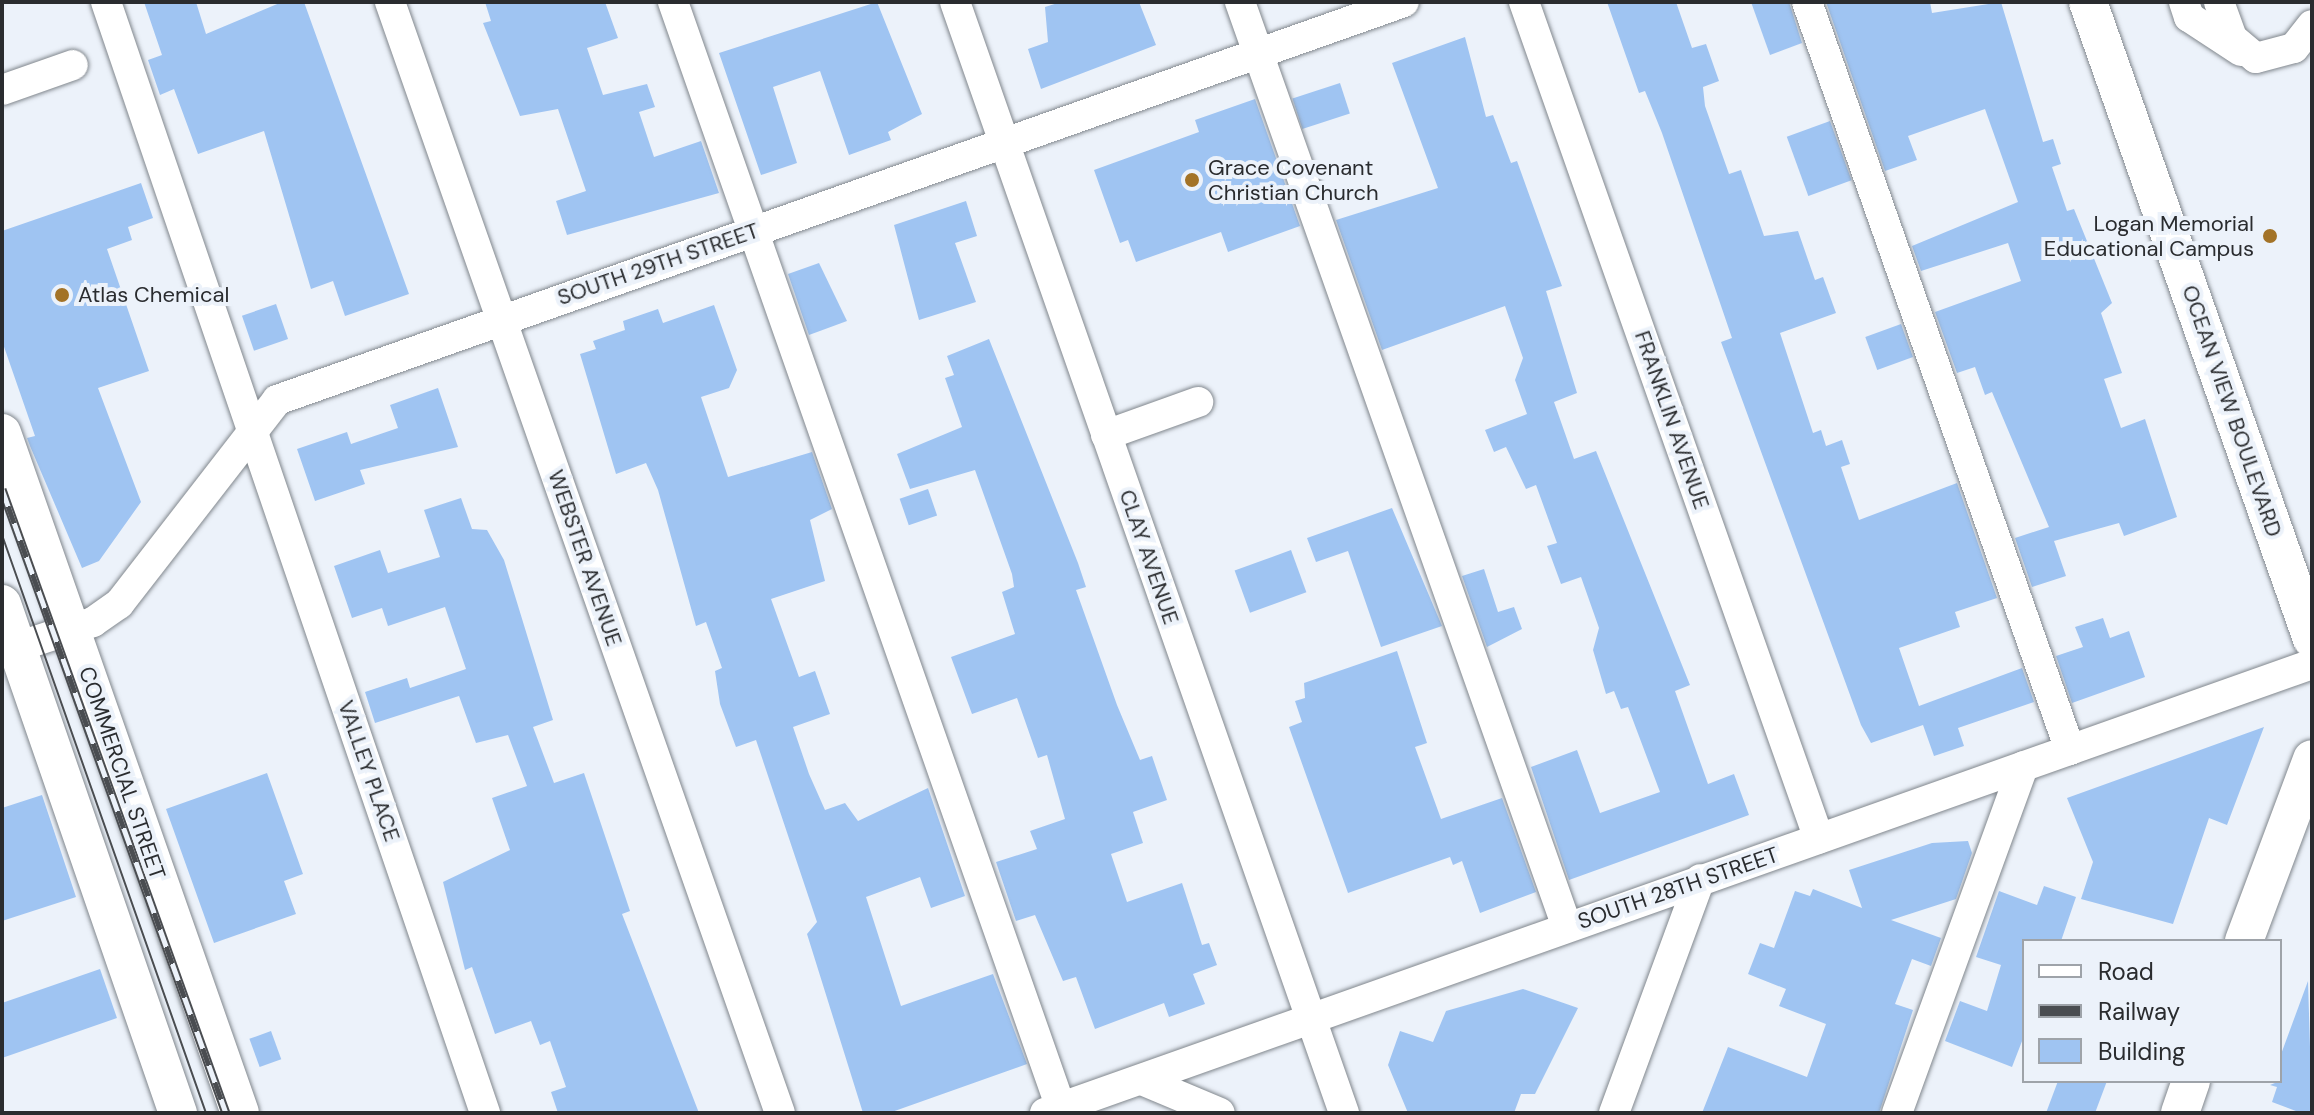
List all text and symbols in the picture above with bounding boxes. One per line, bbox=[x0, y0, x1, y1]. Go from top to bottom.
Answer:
place label: Grace Covenant Christian Church bbox=[1208, 154, 1379, 206]
marker: Grace Covenant Christian Church bbox=[1183, 171, 1201, 189]
place label: Logan Memorial Educational Campus bbox=[2044, 210, 2254, 262]
street label: SOUTH 29TH STREET bbox=[554, 217, 762, 311]
marker: Logan Memorial Educational Campus bbox=[2261, 227, 2279, 245]
place label: Atlas Chemical bbox=[78, 282, 229, 308]
street label: OCEAN VIEW BOULEVARD bbox=[2176, 282, 2288, 540]
marker: Atlas Chemical bbox=[53, 286, 71, 304]
street label: FRANKLIN AVENUE bbox=[1629, 327, 1715, 513]
street label: WEBSTER AVENUE bbox=[542, 466, 628, 650]
street label: CLAY AVENUE bbox=[1114, 486, 1184, 628]
street label: COMMERCIAL STREET bbox=[73, 663, 171, 883]
street label: VALLEY PLACE bbox=[332, 697, 406, 845]
street label: SOUTH 28TH STREET bbox=[1574, 841, 1782, 935]
legend bbox=[2022, 939, 2282, 1083]
text: Road bbox=[2098, 956, 2154, 987]
text: Railway bbox=[2098, 996, 2180, 1027]
text: Building bbox=[2098, 1036, 2185, 1067]

